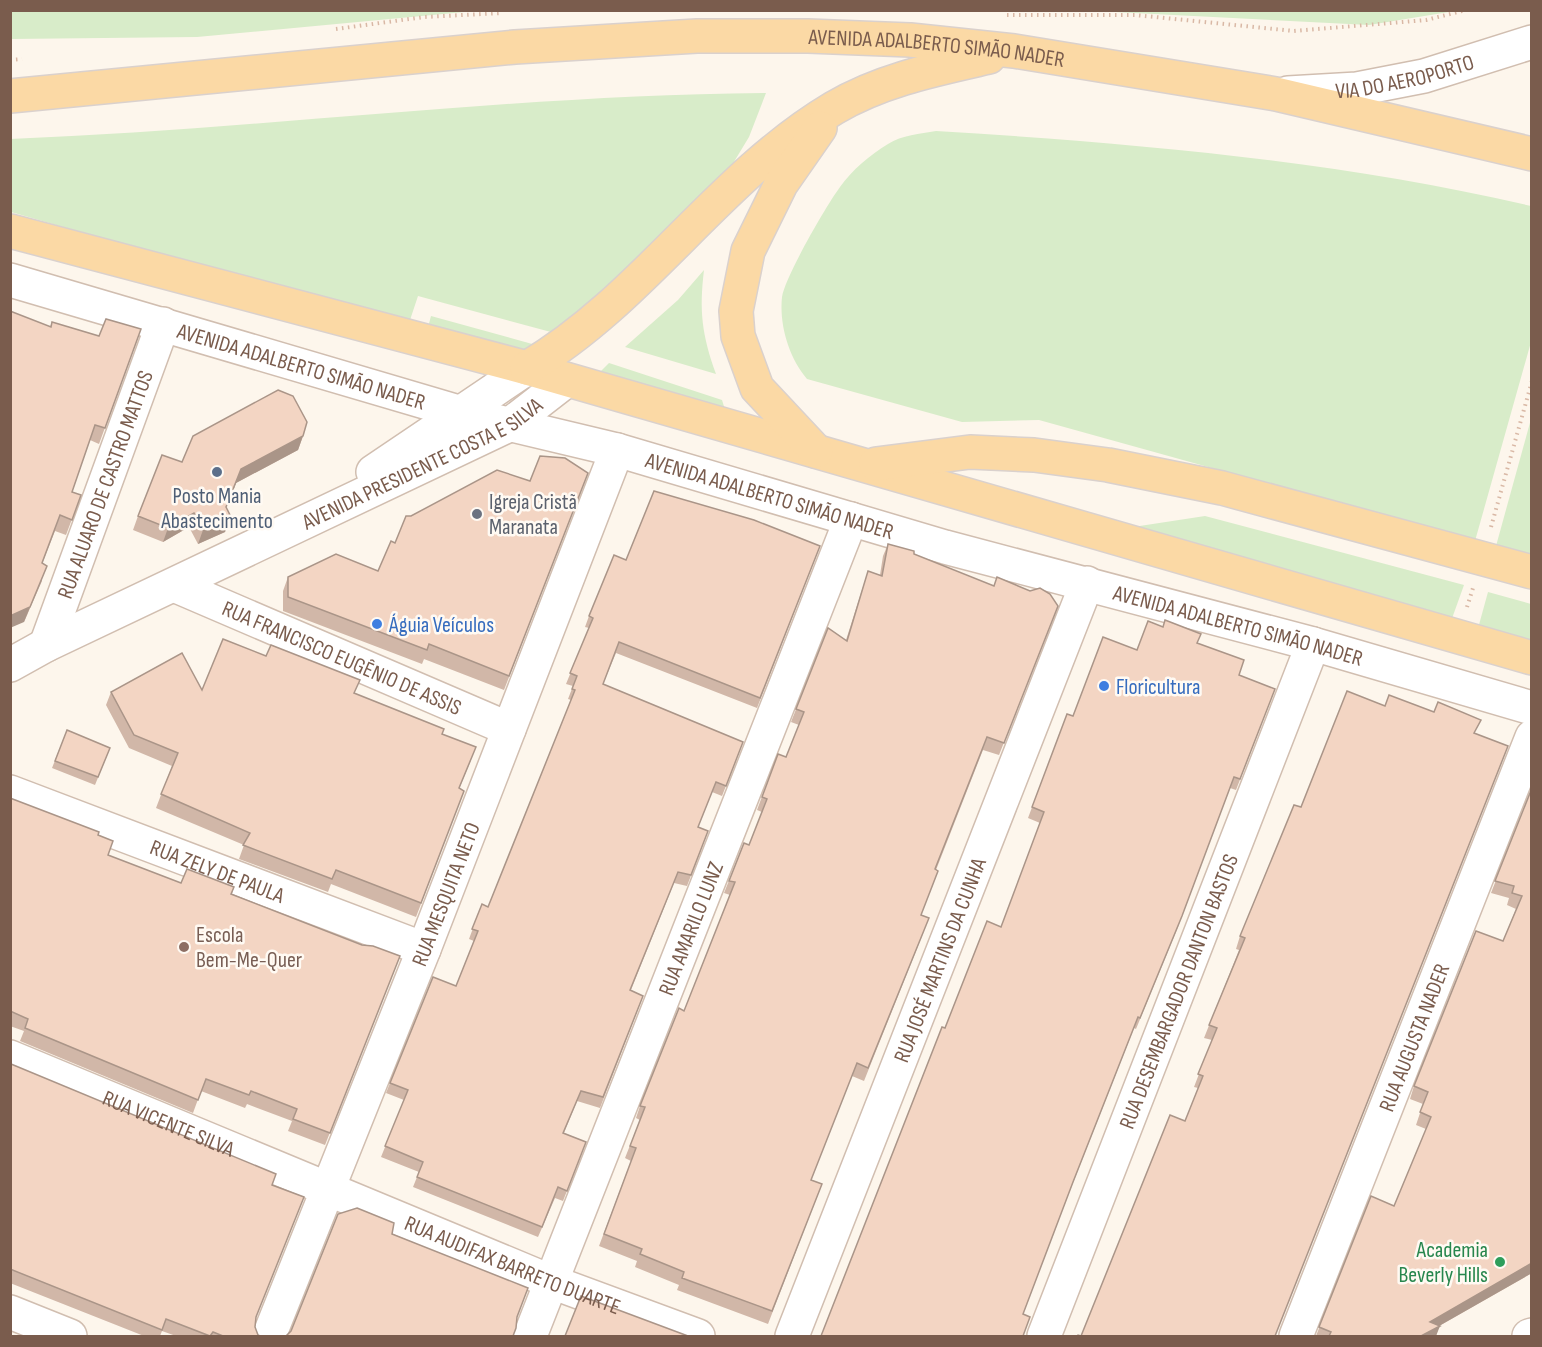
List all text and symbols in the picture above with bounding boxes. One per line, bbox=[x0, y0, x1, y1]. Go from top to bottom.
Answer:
street label: AVENIDA ADALBERTO SIMÃO NADER bbox=[807, 24, 1067, 74]
street label: VIA DO AEROPORTO bbox=[1335, 49, 1477, 105]
street label: AVENIDA ADALBERTO SIMÃO NADER bbox=[173, 318, 428, 417]
street label: RUA ALUARO DE CASTRO MATTOS bbox=[52, 367, 160, 603]
street label: AVENIDA PRESIDENTE COSTA E SILVA bbox=[297, 392, 549, 537]
street label: AVENIDA ADALBERTO SIMÃO NADER bbox=[641, 447, 897, 546]
marker: Posto Mania Abastecimento bbox=[210, 465, 224, 479]
place label: Posto Mania Abastecimento bbox=[160, 483, 273, 535]
place label: Igreja Cristã Maranata bbox=[489, 489, 577, 541]
marker: Igreja Cristã Maranata bbox=[470, 507, 484, 521]
street label: AVENIDA ADALBERTO SIMÃO NADER bbox=[1109, 580, 1366, 673]
street label: RUA FRANCISCO EUGÊNIO DE ASSIS bbox=[218, 595, 465, 722]
place label: Águia Veículos bbox=[388, 612, 494, 639]
marker: Águia Veículos bbox=[370, 617, 384, 631]
place label: Floricultura bbox=[1116, 674, 1200, 701]
marker: Floricultura bbox=[1097, 679, 1111, 693]
street label: RUA MESQUITA NETO bbox=[407, 819, 487, 970]
street label: RUA ZELY DE PAULA bbox=[146, 834, 289, 910]
street label: RUA DESEMBARGADOR DANTON BASTOS bbox=[1114, 850, 1245, 1133]
street label: RUA JOSÉ MARTINS DA CUNHA bbox=[888, 854, 993, 1067]
street label: RUA AMARILO LUNZ bbox=[653, 858, 730, 1000]
place label: Escola Bem-Me-Quer bbox=[196, 922, 302, 974]
marker: Escola Bem-Me-Quer bbox=[177, 940, 191, 954]
street label: RUA AUGUSTA NADER bbox=[1374, 960, 1456, 1116]
street label: RUA VICENTE SILVA bbox=[98, 1085, 239, 1164]
street label: RUA AUDIFAX BARRETO DUARTE bbox=[400, 1210, 624, 1321]
place label: Academia Beverly Hills bbox=[1399, 1237, 1488, 1289]
marker: Academia Beverly Hills bbox=[1493, 1255, 1507, 1269]

